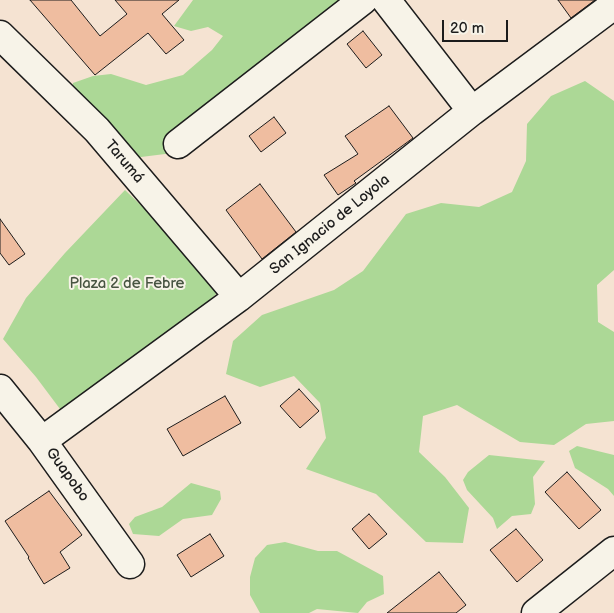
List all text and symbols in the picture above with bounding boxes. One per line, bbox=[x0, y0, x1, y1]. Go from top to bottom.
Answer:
scale bar bbox=[444, 10, 510, 42]
text: 20 m bbox=[450, 19, 484, 38]
street label: Tarumá bbox=[101, 137, 147, 187]
street label: San Ignacio de Loyola bbox=[266, 171, 394, 279]
park label: Plaza 2 de Febre bbox=[70, 275, 184, 293]
street label: Guapobo bbox=[41, 445, 93, 505]

